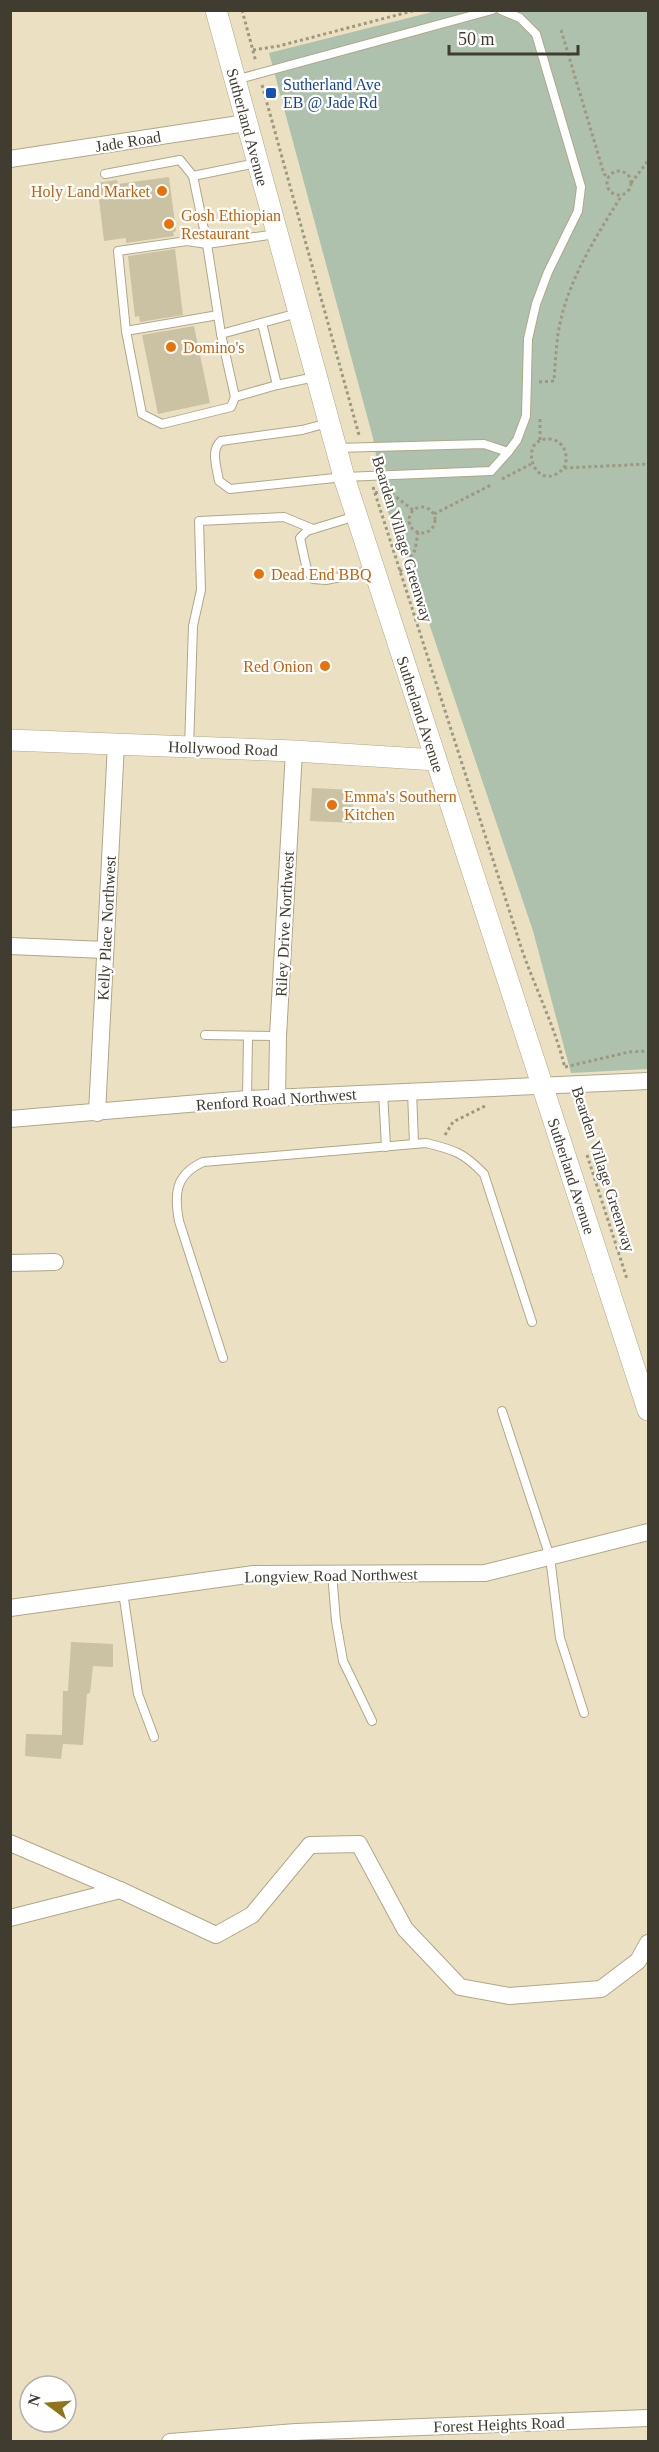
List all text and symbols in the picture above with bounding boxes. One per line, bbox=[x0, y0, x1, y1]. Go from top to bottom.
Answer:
scale bar bbox=[449, 18, 578, 56]
text: 50 m bbox=[458, 29, 495, 49]
street label: Sutherland Avenue bbox=[224, 66, 271, 188]
place label: Sutherland Ave EB @ Jade Rd bbox=[283, 76, 381, 112]
marker: Sutherland Ave EB @ Jade Rd bbox=[264, 86, 278, 100]
street label: Jade Road bbox=[94, 128, 162, 155]
place label: Holy Land Market bbox=[31, 183, 151, 201]
marker: Holy Land Market bbox=[155, 184, 169, 198]
place label: Gosh Ethiopian Restaurant bbox=[181, 207, 281, 242]
marker: Gosh Ethiopian Restaurant bbox=[162, 217, 176, 231]
place label: Domino's bbox=[183, 339, 245, 356]
marker: Domino's bbox=[164, 340, 178, 354]
street label: Bearden Village Greenway bbox=[368, 454, 436, 625]
place label: Dead End BBQ bbox=[271, 566, 372, 583]
marker: Dead End BBQ bbox=[252, 567, 266, 581]
street label: Sutherland Avenue bbox=[394, 654, 447, 774]
place label: Red Onion bbox=[243, 658, 313, 675]
marker: Red Onion bbox=[318, 659, 332, 673]
street label: Hollywood Road bbox=[168, 738, 278, 760]
place label: Emma's Southern Kitchen bbox=[344, 788, 457, 823]
marker: Emma's Southern Kitchen bbox=[325, 798, 339, 812]
street label: Riley Drive Northwest bbox=[272, 850, 298, 997]
street label: Kelly Place Northwest bbox=[94, 855, 120, 1001]
street label: Bearden Village Greenway bbox=[568, 1084, 638, 1254]
street label: Renford Road Northwest bbox=[195, 1085, 357, 1114]
street label: Sutherland Avenue bbox=[545, 1116, 598, 1236]
street label: Longview Road Northwest bbox=[244, 1565, 418, 1587]
north arrow bbox=[18, 2374, 78, 2434]
text: N bbox=[24, 2392, 44, 2408]
street label: Forest Heights Road bbox=[433, 2414, 565, 2436]

